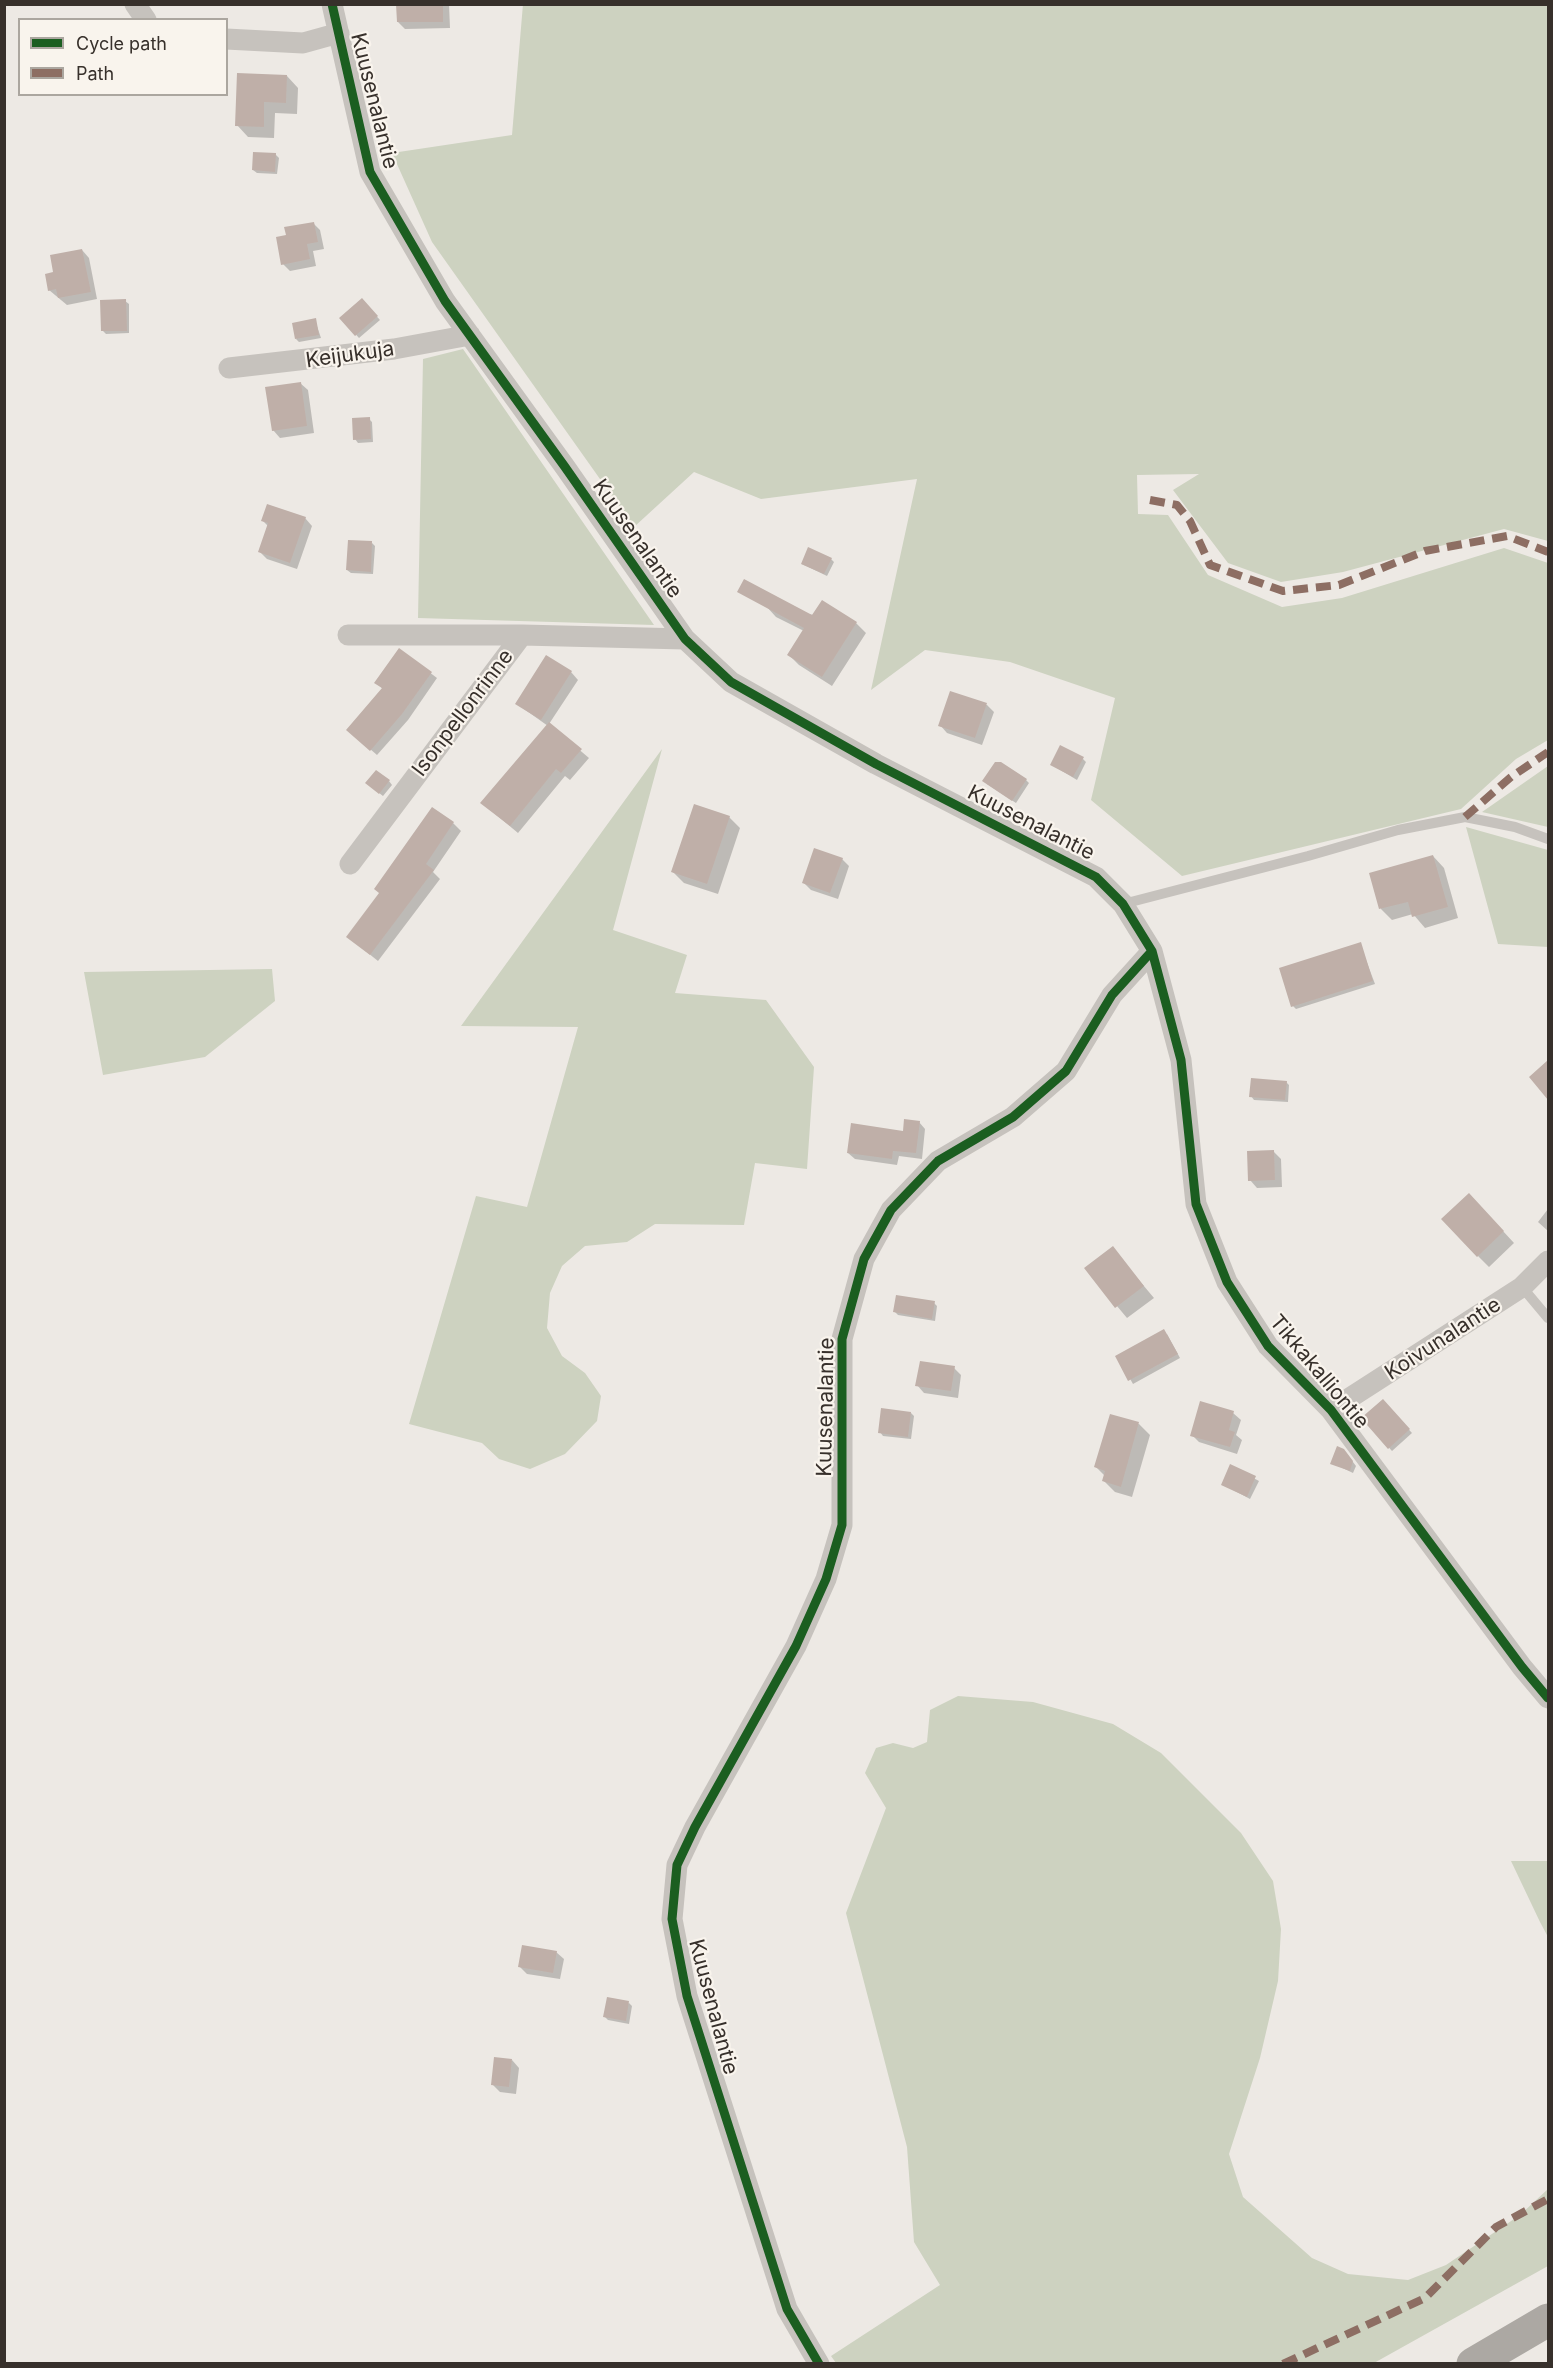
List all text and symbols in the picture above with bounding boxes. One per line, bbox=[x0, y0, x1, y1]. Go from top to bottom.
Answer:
legend bbox=[18, 18, 228, 96]
street label: Kuusenalantie bbox=[345, 30, 403, 172]
text: Cycle path bbox=[76, 33, 167, 54]
text: Path bbox=[76, 63, 114, 84]
street label: Keijukuja bbox=[304, 336, 396, 374]
street label: Kuusenalantie bbox=[587, 475, 687, 603]
street label: Isonpellonrinne bbox=[407, 645, 519, 781]
street label: Kuusenalantie bbox=[963, 780, 1099, 866]
street label: Koivunalantie bbox=[1380, 1292, 1506, 1386]
street label: Tikkakalliontie bbox=[1264, 1310, 1374, 1434]
street label: Kuusenalantie bbox=[812, 1337, 840, 1477]
street label: Kuusenalantie bbox=[683, 1936, 743, 2078]

